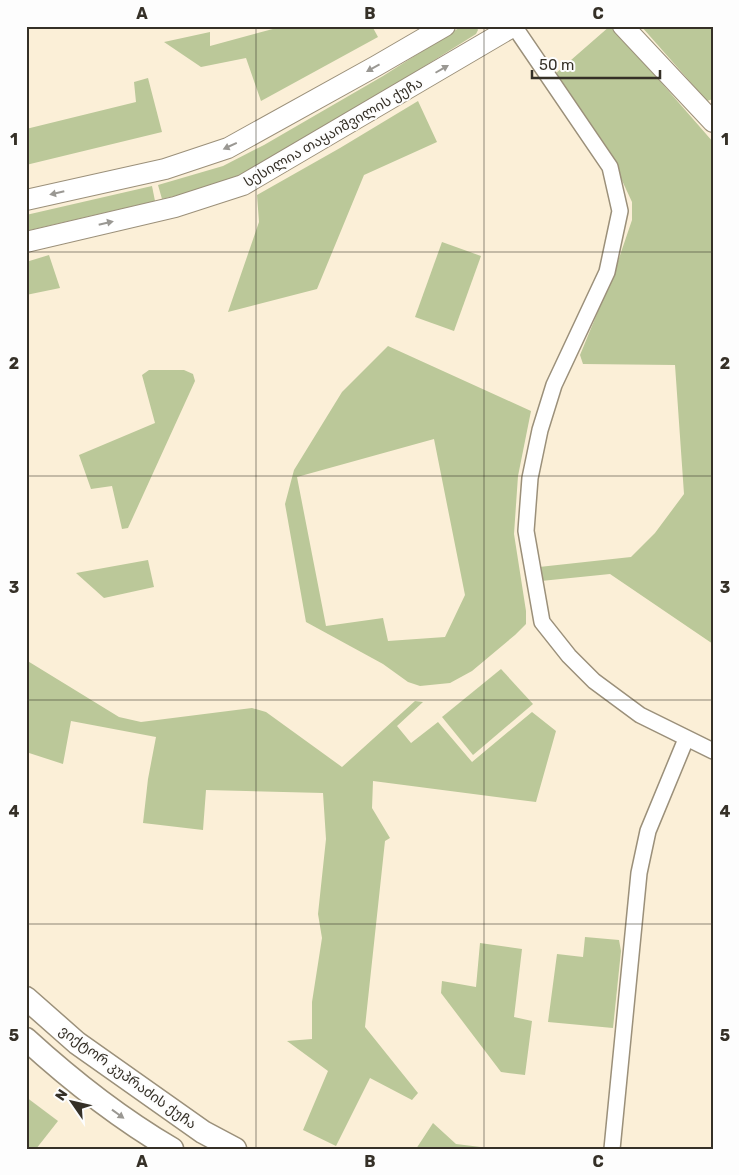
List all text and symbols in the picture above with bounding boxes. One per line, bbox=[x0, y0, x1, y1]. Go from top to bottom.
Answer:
text: A bbox=[136, 4, 148, 23]
text: B bbox=[364, 4, 376, 23]
text: C bbox=[592, 4, 604, 23]
scale bar bbox=[532, 48, 659, 80]
text: 50 m bbox=[539, 56, 574, 74]
one-way arrow bbox=[366, 64, 379, 73]
one-way arrow bbox=[435, 65, 449, 74]
street label: სესილია თაყაიშვილის ქუჩა bbox=[241, 74, 426, 191]
text: 1 bbox=[10, 130, 18, 149]
text: 1 bbox=[721, 130, 729, 149]
one-way arrow bbox=[223, 142, 237, 150]
one-way arrow bbox=[48, 190, 64, 198]
one-way arrow bbox=[99, 219, 114, 227]
text: 2 bbox=[9, 354, 19, 373]
text: 2 bbox=[720, 354, 730, 373]
text: 3 bbox=[9, 578, 19, 597]
text: 3 bbox=[720, 578, 730, 597]
text: 4 bbox=[9, 802, 20, 821]
text: 4 bbox=[720, 802, 731, 821]
street label: ვიქტორ კუპრაძის ქუჩა bbox=[56, 1022, 199, 1133]
text: 5 bbox=[9, 1026, 19, 1045]
text: 5 bbox=[720, 1026, 730, 1045]
north arrow bbox=[48, 1078, 98, 1128]
text: N bbox=[52, 1086, 72, 1104]
one-way arrow bbox=[111, 1109, 125, 1119]
text: A bbox=[136, 1152, 148, 1171]
text: B bbox=[364, 1152, 376, 1171]
text: C bbox=[592, 1152, 604, 1171]

